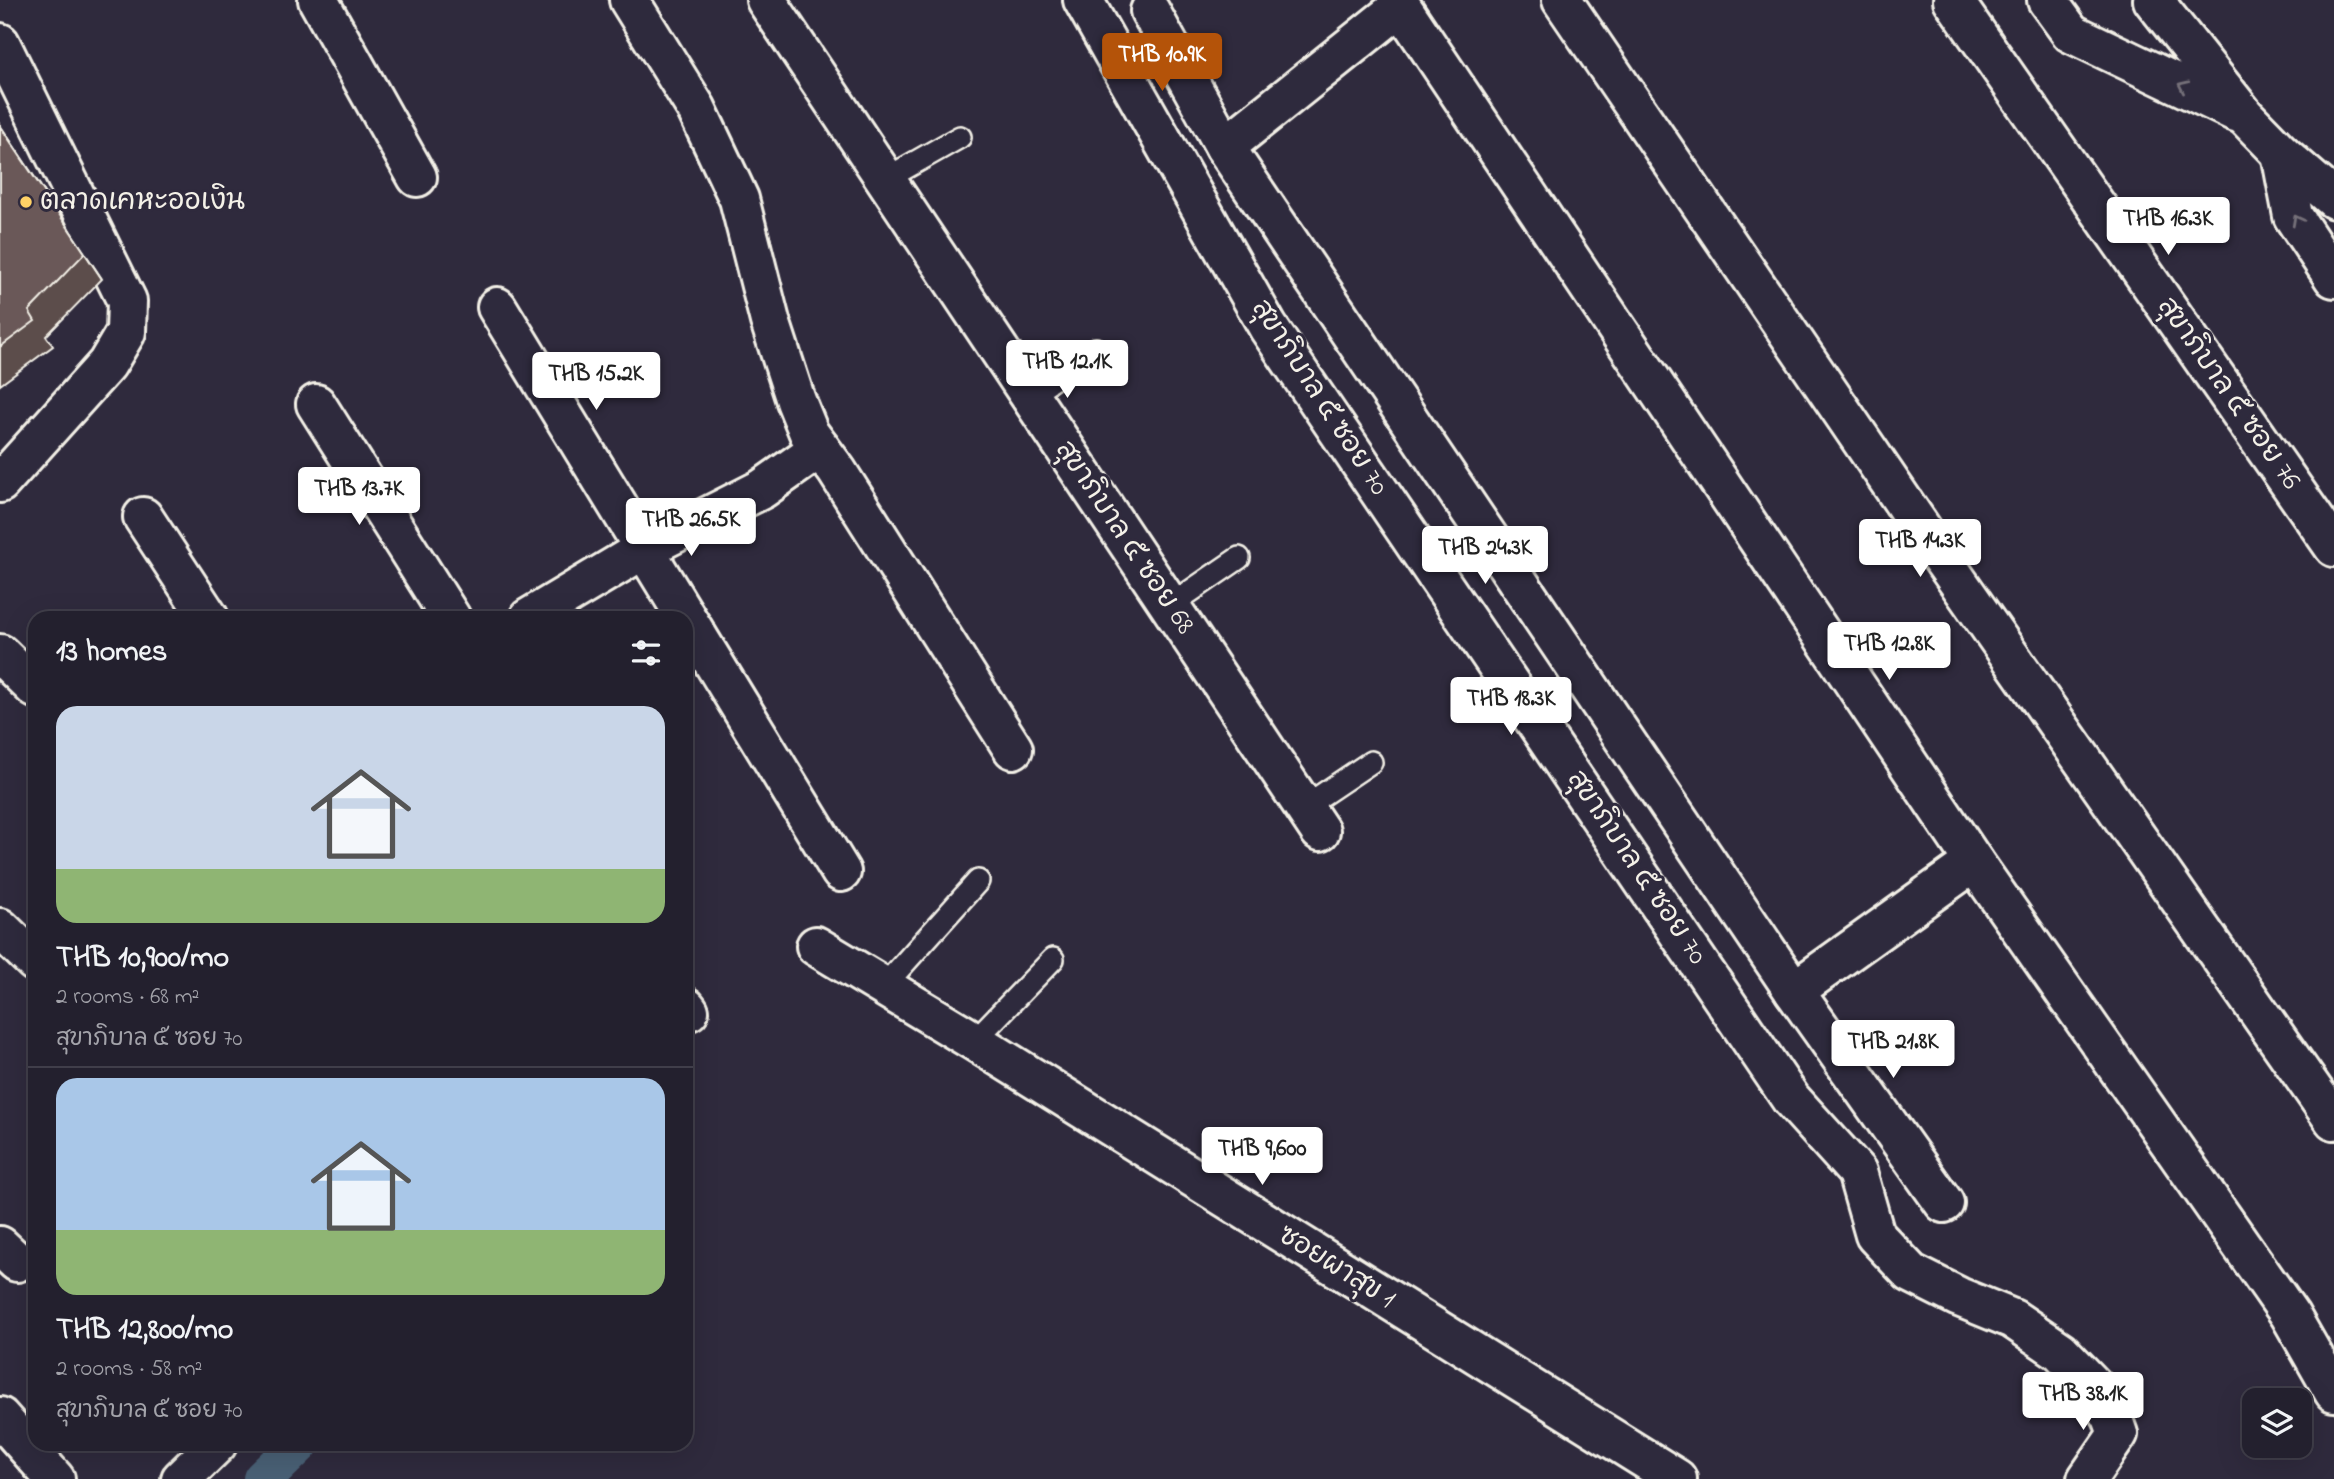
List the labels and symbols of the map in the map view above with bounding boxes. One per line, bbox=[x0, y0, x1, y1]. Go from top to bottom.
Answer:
pin: THB 10.9K bbox=[1082, 34, 1242, 93]
one-way arrow bbox=[2178, 81, 2190, 95]
place label: ตลาดเคหะออเงิน bbox=[40, 182, 245, 223]
marker: ตลาดเคหะออเงิน bbox=[18, 194, 34, 210]
pin: THB 16.3K bbox=[2088, 198, 2248, 257]
one-way arrow bbox=[2292, 215, 2306, 228]
street label: สุขาภิบาล ๕ ซอย 76 bbox=[2146, 289, 2310, 499]
street label: สุขาภิบาล ๕ ซอย 70 bbox=[1240, 292, 1398, 504]
pin: THB 12.1K bbox=[987, 340, 1147, 400]
pin: THB 15.2K bbox=[516, 352, 676, 412]
street label: สุขาภิบาล ๕ ซอย 68 bbox=[1044, 433, 1204, 643]
pin: THB 13.7K bbox=[279, 468, 439, 527]
pin: THB 26.5K bbox=[611, 498, 771, 558]
pin: THB 14.3K bbox=[1840, 520, 2000, 579]
pin: THB 24.3K bbox=[1405, 526, 1565, 586]
pin: THB 12.8K bbox=[1809, 622, 1969, 682]
pin: THB 18.3K bbox=[1431, 678, 1591, 737]
street label: สุขาภิบาล ๕ ซอย 70 bbox=[1556, 762, 1716, 974]
pin: THB 21.8K bbox=[1813, 1020, 1973, 1080]
pin: THB 9,600 bbox=[1182, 1128, 1342, 1187]
street label: ซอยผาสุข 1 bbox=[1269, 1216, 1403, 1320]
pin: THB 38.1K bbox=[2003, 1372, 2163, 1432]

